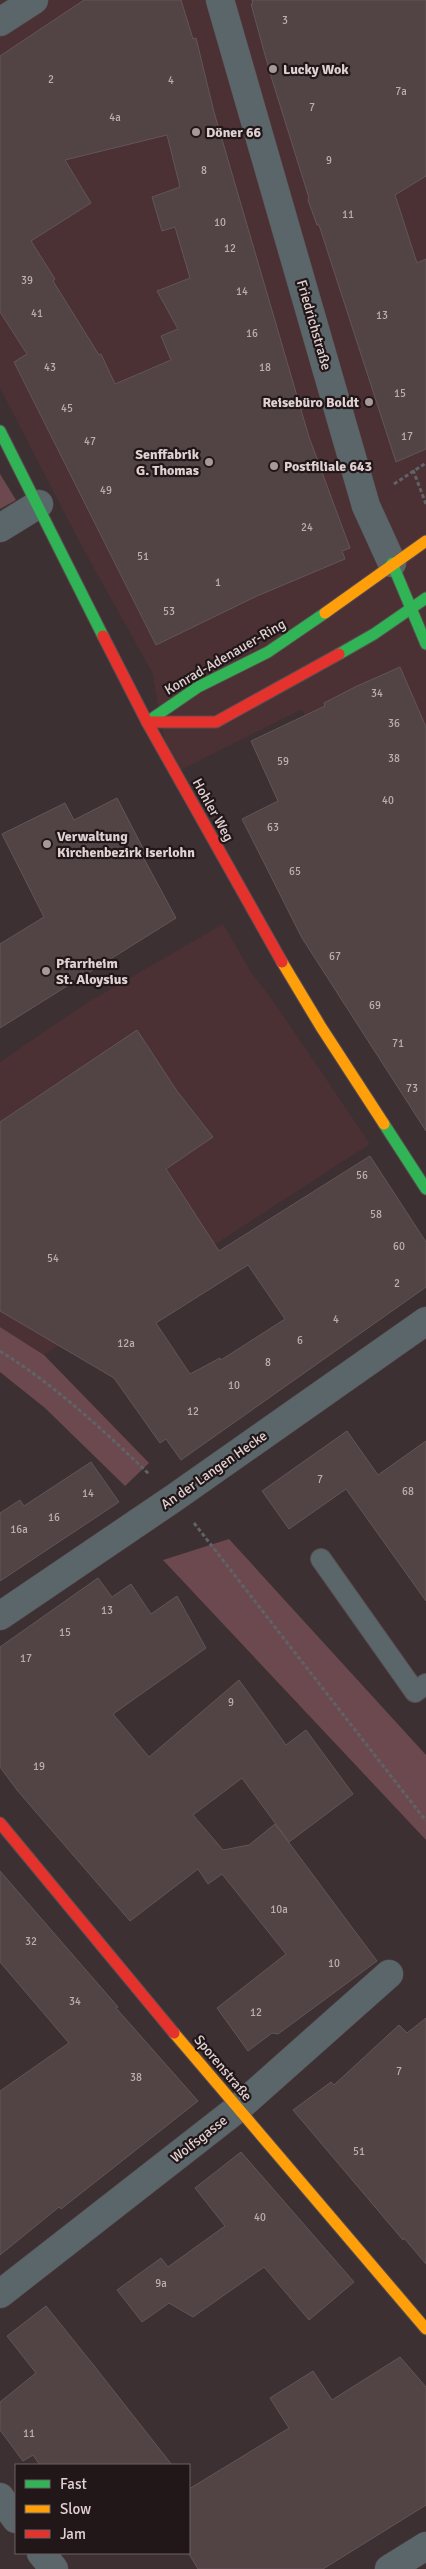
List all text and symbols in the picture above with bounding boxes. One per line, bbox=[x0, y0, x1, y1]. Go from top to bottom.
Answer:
house number: 3 bbox=[282, 14, 288, 27]
place label: Lucky Wok bbox=[283, 61, 349, 78]
marker: Lucky Wok bbox=[267, 63, 279, 75]
house number: 2 bbox=[48, 73, 54, 86]
house number: 4 bbox=[168, 74, 174, 87]
house number: 7a bbox=[395, 85, 407, 98]
house number: 7 bbox=[309, 101, 315, 114]
house number: 4a bbox=[109, 111, 121, 124]
place label: Döner 66 bbox=[206, 124, 261, 141]
marker: Döner 66 bbox=[190, 126, 202, 138]
house number: 9 bbox=[326, 154, 332, 167]
house number: 8 bbox=[201, 164, 207, 177]
house number: 11 bbox=[342, 208, 354, 221]
house number: 10 bbox=[214, 216, 226, 229]
house number: 12 bbox=[224, 242, 236, 255]
house number: 39 bbox=[21, 274, 33, 287]
street label: Friedrichstraße bbox=[293, 278, 335, 372]
house number: 14 bbox=[236, 285, 248, 298]
house number: 41 bbox=[31, 307, 43, 320]
house number: 13 bbox=[376, 309, 388, 322]
house number: 16 bbox=[246, 327, 258, 340]
house number: 43 bbox=[44, 361, 56, 374]
house number: 18 bbox=[259, 361, 271, 374]
house number: 15 bbox=[394, 387, 406, 400]
place label: Reisebüro Boldt bbox=[262, 394, 360, 411]
marker: Reisebüro Boldt bbox=[363, 396, 375, 408]
house number: 45 bbox=[61, 402, 73, 415]
house number: 17 bbox=[401, 430, 413, 443]
house number: 47 bbox=[84, 435, 96, 448]
place label: Senffabrik G. Thomas bbox=[135, 446, 200, 479]
marker: Senffabrik G. Thomas bbox=[203, 456, 215, 468]
place label: Postfiliale 643 bbox=[284, 458, 372, 475]
marker: Postfiliale 643 bbox=[268, 460, 280, 472]
house number: 49 bbox=[100, 484, 112, 497]
house number: 24 bbox=[301, 521, 313, 534]
house number: 51 bbox=[137, 550, 149, 563]
house number: 1 bbox=[215, 576, 221, 589]
house number: 53 bbox=[163, 605, 175, 618]
street label: Konrad-Adenauer-Ring bbox=[161, 615, 289, 699]
house number: 34 bbox=[371, 687, 383, 700]
house number: 36 bbox=[388, 717, 400, 730]
house number: 38 bbox=[388, 752, 400, 765]
house number: 59 bbox=[277, 755, 289, 768]
street label: Hohler Weg bbox=[189, 776, 237, 844]
house number: 40 bbox=[382, 794, 394, 807]
house number: 63 bbox=[267, 821, 279, 834]
place label: Verwaltung Kirchenbezirk Iserlohn bbox=[57, 828, 195, 861]
marker: Verwaltung Kirchenbezirk Iserlohn bbox=[41, 838, 53, 850]
house number: 65 bbox=[289, 865, 301, 878]
house number: 67 bbox=[329, 950, 341, 963]
place label: Pfarrheim St. Aloysius bbox=[56, 955, 128, 988]
marker: Pfarrheim St. Aloysius bbox=[40, 965, 52, 977]
house number: 69 bbox=[369, 999, 381, 1012]
house number: 71 bbox=[392, 1037, 404, 1050]
house number: 73 bbox=[406, 1082, 418, 1095]
house number: 56 bbox=[356, 1169, 368, 1182]
house number: 58 bbox=[370, 1208, 382, 1221]
house number: 60 bbox=[393, 1240, 405, 1253]
house number: 54 bbox=[47, 1252, 59, 1265]
house number: 2 bbox=[394, 1277, 400, 1290]
house number: 4 bbox=[333, 1313, 339, 1326]
house number: 6 bbox=[297, 1334, 303, 1347]
house number: 12a bbox=[117, 1337, 135, 1350]
house number: 8 bbox=[265, 1356, 271, 1369]
house number: 10 bbox=[228, 1379, 240, 1392]
house number: 12 bbox=[187, 1405, 199, 1418]
street label: An der Langen Hecke bbox=[158, 1427, 270, 1513]
house number: 7 bbox=[317, 1473, 323, 1486]
house number: 68 bbox=[402, 1485, 414, 1498]
house number: 14 bbox=[82, 1487, 94, 1500]
house number: 16 bbox=[48, 1511, 60, 1524]
house number: 16a bbox=[10, 1523, 28, 1536]
house number: 13 bbox=[101, 1604, 113, 1617]
house number: 15 bbox=[59, 1626, 71, 1639]
house number: 17 bbox=[20, 1652, 32, 1665]
house number: 9 bbox=[228, 1696, 234, 1709]
house number: 19 bbox=[33, 1760, 45, 1773]
house number: 10a bbox=[270, 1903, 288, 1916]
house number: 32 bbox=[25, 1935, 37, 1948]
house number: 10 bbox=[328, 1957, 340, 1970]
house number: 34 bbox=[69, 1995, 81, 2008]
house number: 12 bbox=[250, 2006, 262, 2019]
street label: Sporenstraße bbox=[190, 2032, 256, 2104]
house number: 7 bbox=[396, 2065, 402, 2078]
house number: 38 bbox=[130, 2071, 142, 2084]
street label: Wolfsgasse bbox=[167, 2112, 231, 2166]
house number: 51 bbox=[353, 2145, 365, 2158]
house number: 40 bbox=[254, 2211, 266, 2224]
house number: 9a bbox=[155, 2277, 167, 2290]
house number: 11 bbox=[23, 2427, 35, 2440]
legend bbox=[15, 2464, 190, 2554]
text: Fast bbox=[60, 2475, 87, 2493]
text: Slow bbox=[60, 2500, 91, 2518]
text: Jam bbox=[60, 2525, 86, 2543]

